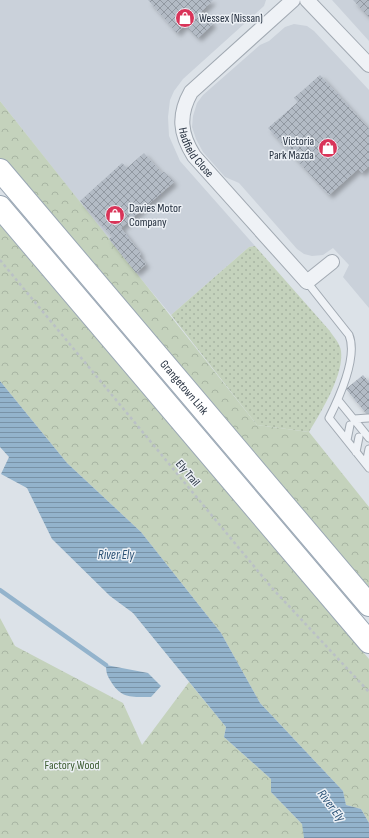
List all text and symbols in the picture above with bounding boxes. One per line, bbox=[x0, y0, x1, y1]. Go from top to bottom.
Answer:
shop icon: Wessex (Nissan) bbox=[174, 7, 196, 29]
place label: Wessex (Nissan) bbox=[199, 11, 263, 26]
street label: Hadfield Close bbox=[175, 126, 217, 181]
place label: Victoria Park Mazda bbox=[269, 134, 314, 163]
shop icon: Victoria Park Mazda bbox=[317, 137, 339, 159]
place label: Davies Motor Company bbox=[129, 201, 182, 230]
shop icon: Davies Motor Company bbox=[104, 204, 126, 226]
street label: Grangetown Link bbox=[156, 357, 212, 418]
street label: Ely Trail bbox=[172, 457, 203, 490]
water label: River Ely bbox=[98, 547, 135, 563]
park label: Factory Wood bbox=[45, 758, 99, 773]
water label: River Ely bbox=[314, 786, 349, 826]

